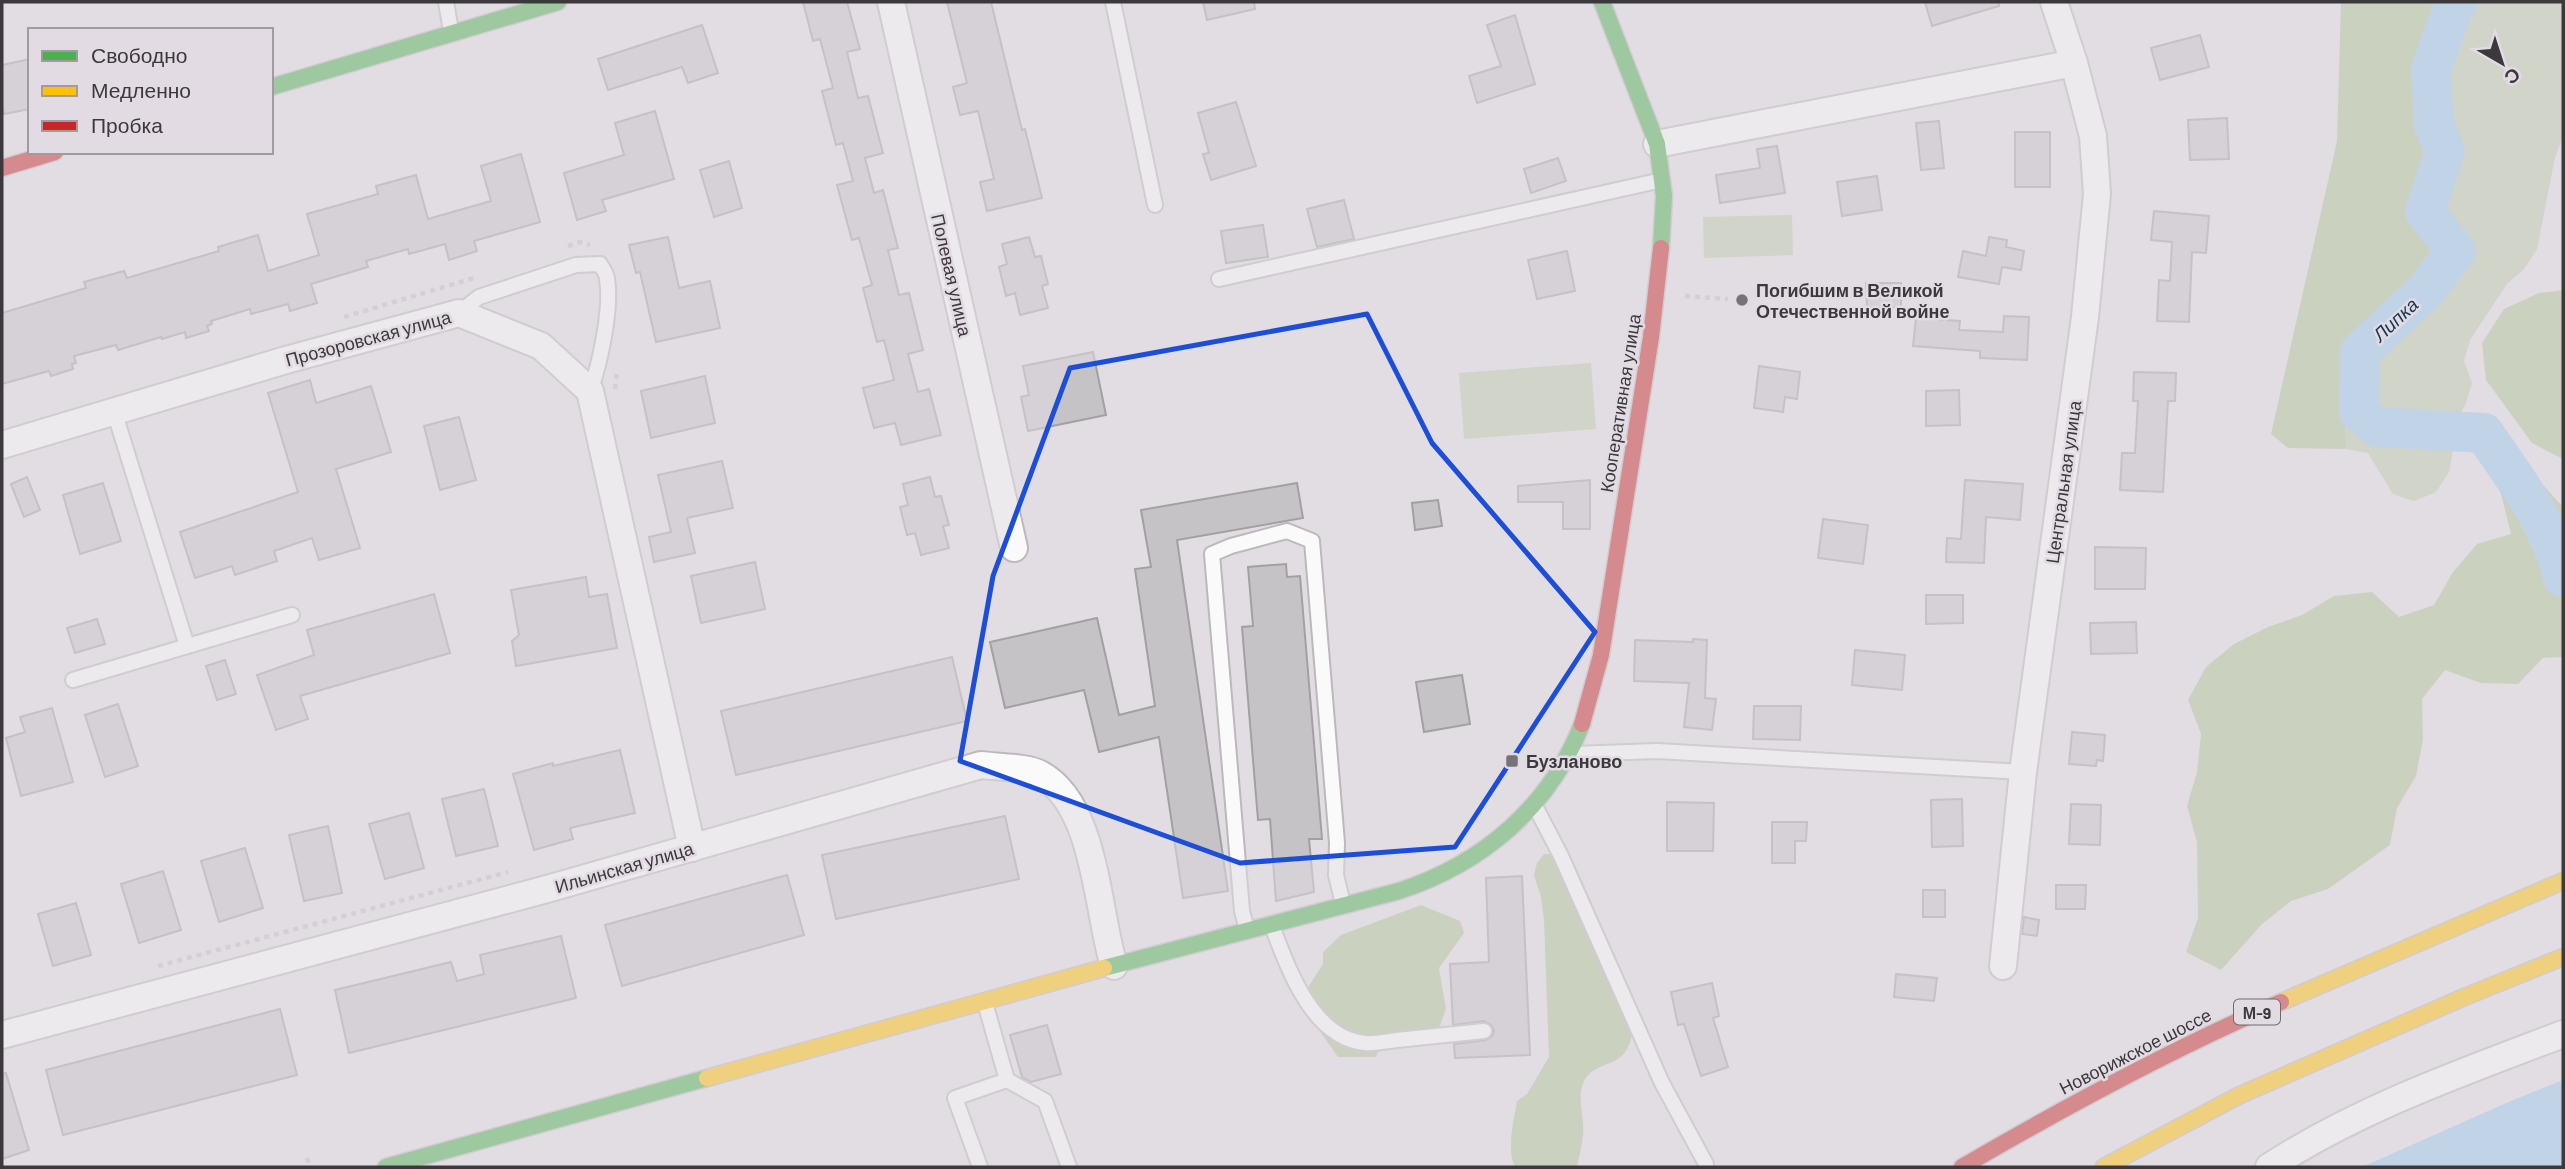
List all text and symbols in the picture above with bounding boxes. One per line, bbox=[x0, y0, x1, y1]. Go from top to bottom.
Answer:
legend bbox=[28, 28, 273, 154]
north arrow bbox=[2467, 28, 2537, 98]
text: Свободно bbox=[91, 42, 188, 67]
text: С bbox=[2500, 63, 2526, 90]
text: Медленно bbox=[91, 77, 191, 102]
text: Пробка bbox=[91, 112, 163, 137]
street label: Полевая улица bbox=[927, 211, 977, 339]
place label: Погибшим в Великой Отечественной войне bbox=[1756, 279, 1949, 322]
marker: Погибшим в Великой Отечественной войне bbox=[1734, 292, 1750, 308]
water label: Липка bbox=[2366, 292, 2422, 347]
street label: Прозоровская улица bbox=[283, 305, 454, 371]
street label: Кооперативная улица bbox=[1595, 311, 1645, 494]
street label: Центральная улица bbox=[2041, 398, 2085, 565]
place label: Бузланово bbox=[1526, 750, 1622, 772]
marker: Бузланово bbox=[1504, 753, 1520, 769]
street label: Ильинская улица bbox=[552, 836, 697, 897]
road number: М-9 bbox=[2234, 1000, 2280, 1024]
street label: Новорижское шоссе bbox=[2055, 1003, 2215, 1099]

